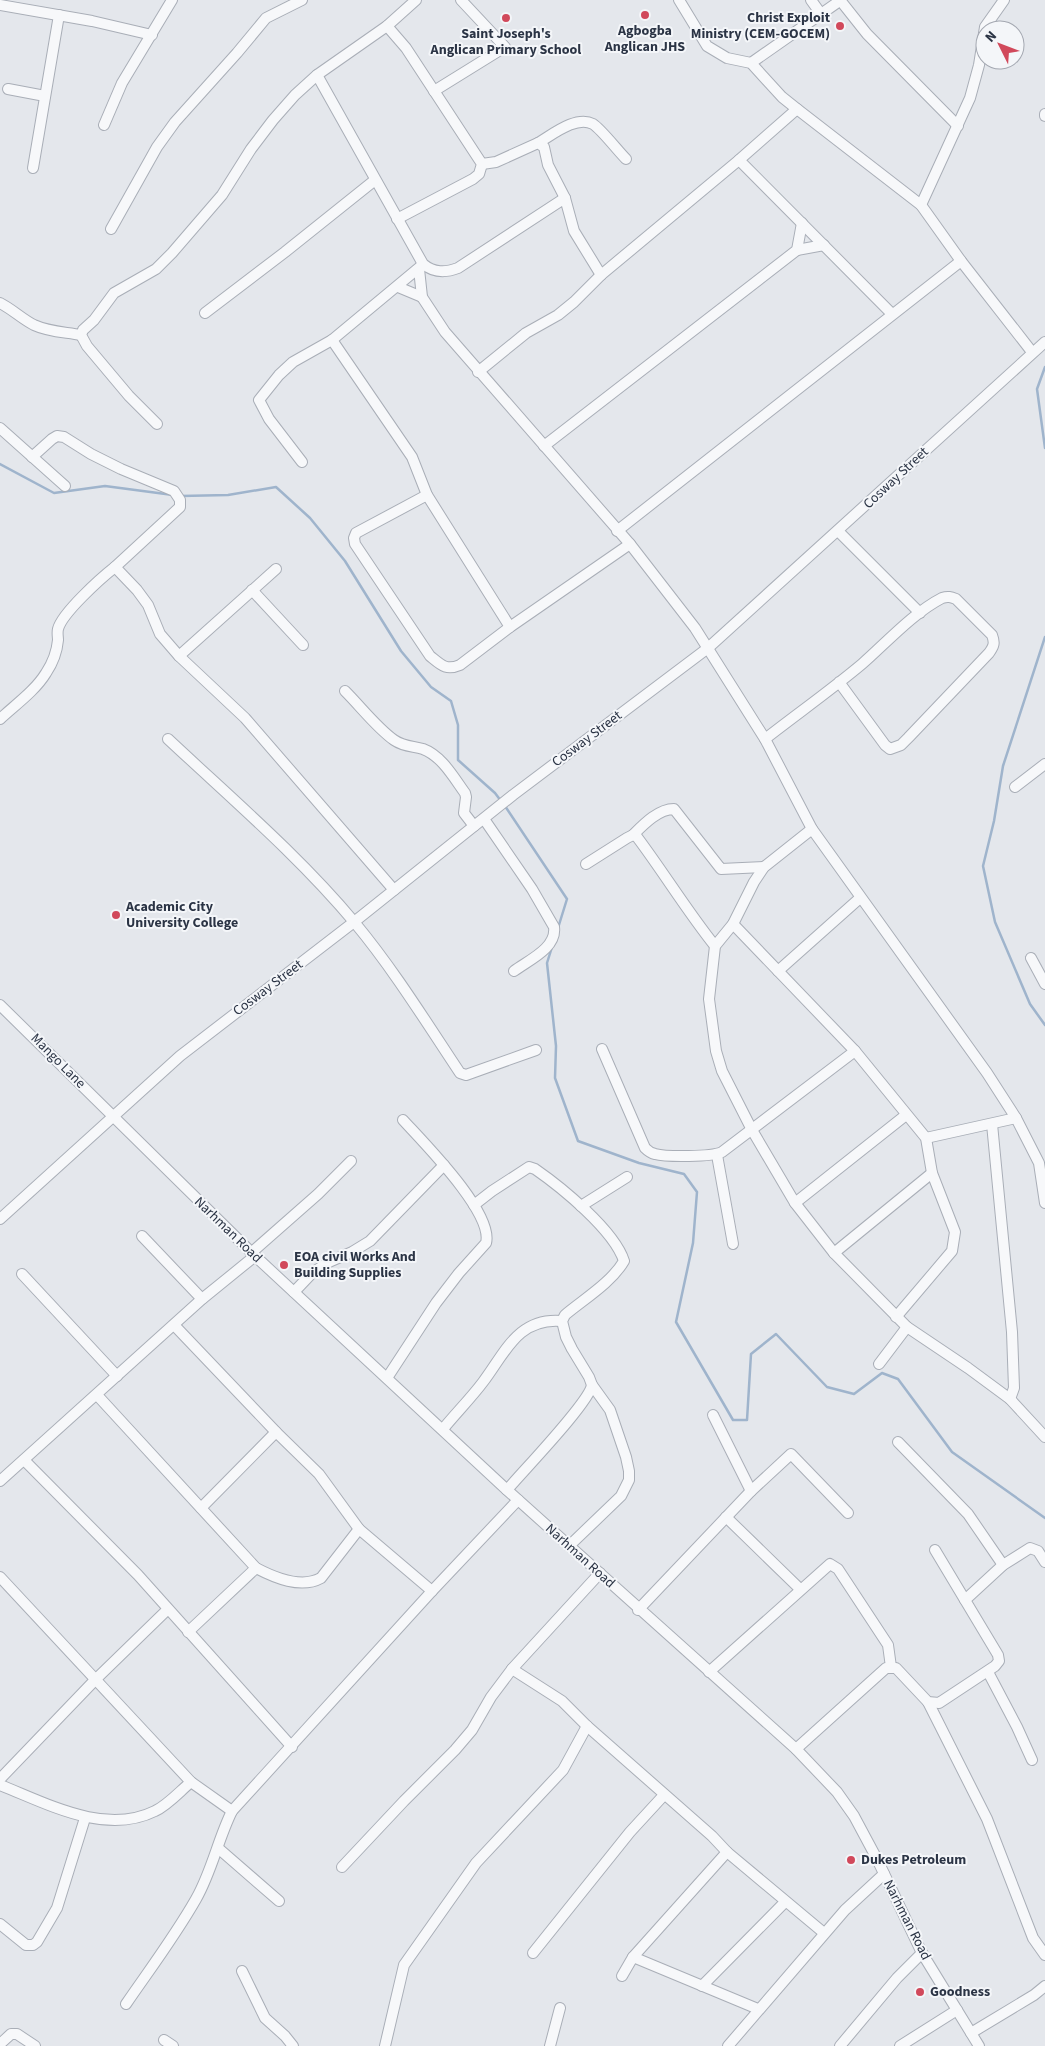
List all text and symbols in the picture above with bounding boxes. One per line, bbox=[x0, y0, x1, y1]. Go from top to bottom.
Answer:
place label: Christ Exploit Ministry (CEM-GOCEM) bbox=[691, 8, 831, 44]
marker: Agbogba Anglican JHS bbox=[639, 9, 651, 21]
marker: Saint Joseph's Anglican Primary School bbox=[500, 12, 512, 24]
marker: Christ Exploit Ministry (CEM-GOCEM) bbox=[834, 20, 846, 32]
north arrow bbox=[975, 20, 1025, 70]
place label: Agbogba Anglican JHS bbox=[604, 21, 685, 57]
place label: Saint Joseph's Anglican Primary School bbox=[430, 24, 581, 60]
text: N bbox=[981, 27, 1002, 47]
street label: Cosway Street bbox=[859, 442, 933, 514]
street label: Cosway Street bbox=[548, 706, 626, 772]
place label: Academic City University College bbox=[125, 897, 238, 933]
marker: Academic City University College bbox=[110, 909, 122, 921]
street label: Cosway Street bbox=[229, 955, 307, 1021]
street label: Mango Lane bbox=[26, 1029, 90, 1093]
street label: Narhman Road bbox=[189, 1192, 267, 1268]
place label: EOA civil Works And Building Supplies bbox=[294, 1247, 416, 1283]
marker: EOA civil Works And Building Supplies bbox=[278, 1259, 290, 1271]
street label: Narhman Road bbox=[541, 1519, 619, 1593]
place label: Dukes Petroleum bbox=[861, 1850, 966, 1870]
marker: Dukes Petroleum bbox=[845, 1854, 857, 1866]
street label: Narhman Road bbox=[878, 1876, 936, 1964]
place label: Goodness bbox=[930, 1982, 990, 2002]
marker: Goodness bbox=[914, 1986, 926, 1998]

